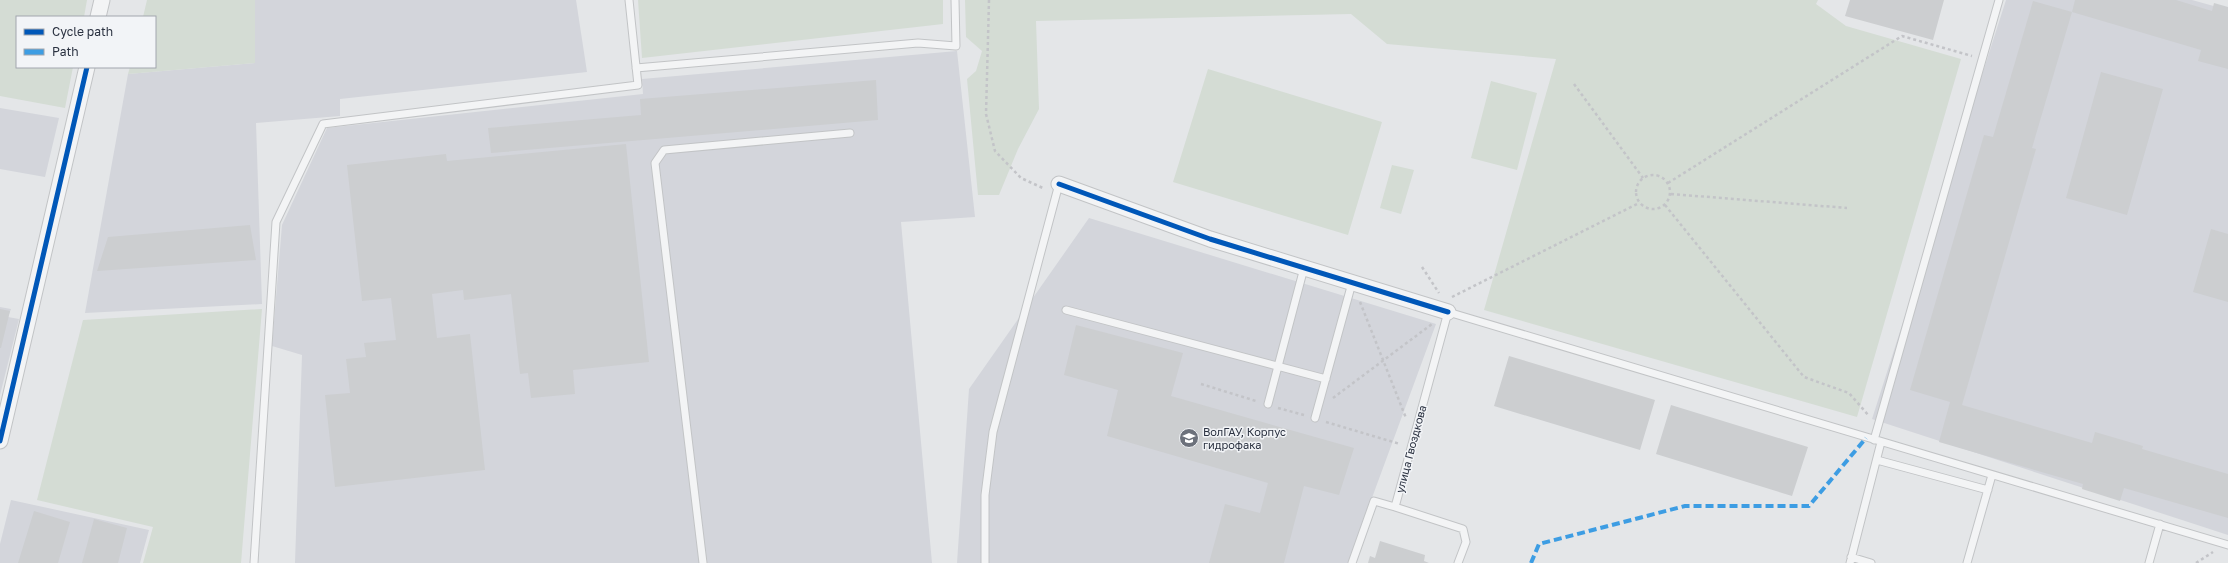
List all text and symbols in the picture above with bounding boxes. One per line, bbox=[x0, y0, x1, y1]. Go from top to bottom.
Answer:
legend bbox=[16, 16, 156, 68]
text: Cycle path bbox=[52, 24, 113, 39]
text: Path bbox=[52, 44, 79, 59]
street label: улица Гвоздкова bbox=[1393, 404, 1428, 494]
place label: ВолГАУ, Корпус гидрофака bbox=[1203, 425, 1286, 451]
school or university icon: ВолГАУ, Корпус гидрофака bbox=[1178, 427, 1200, 449]

